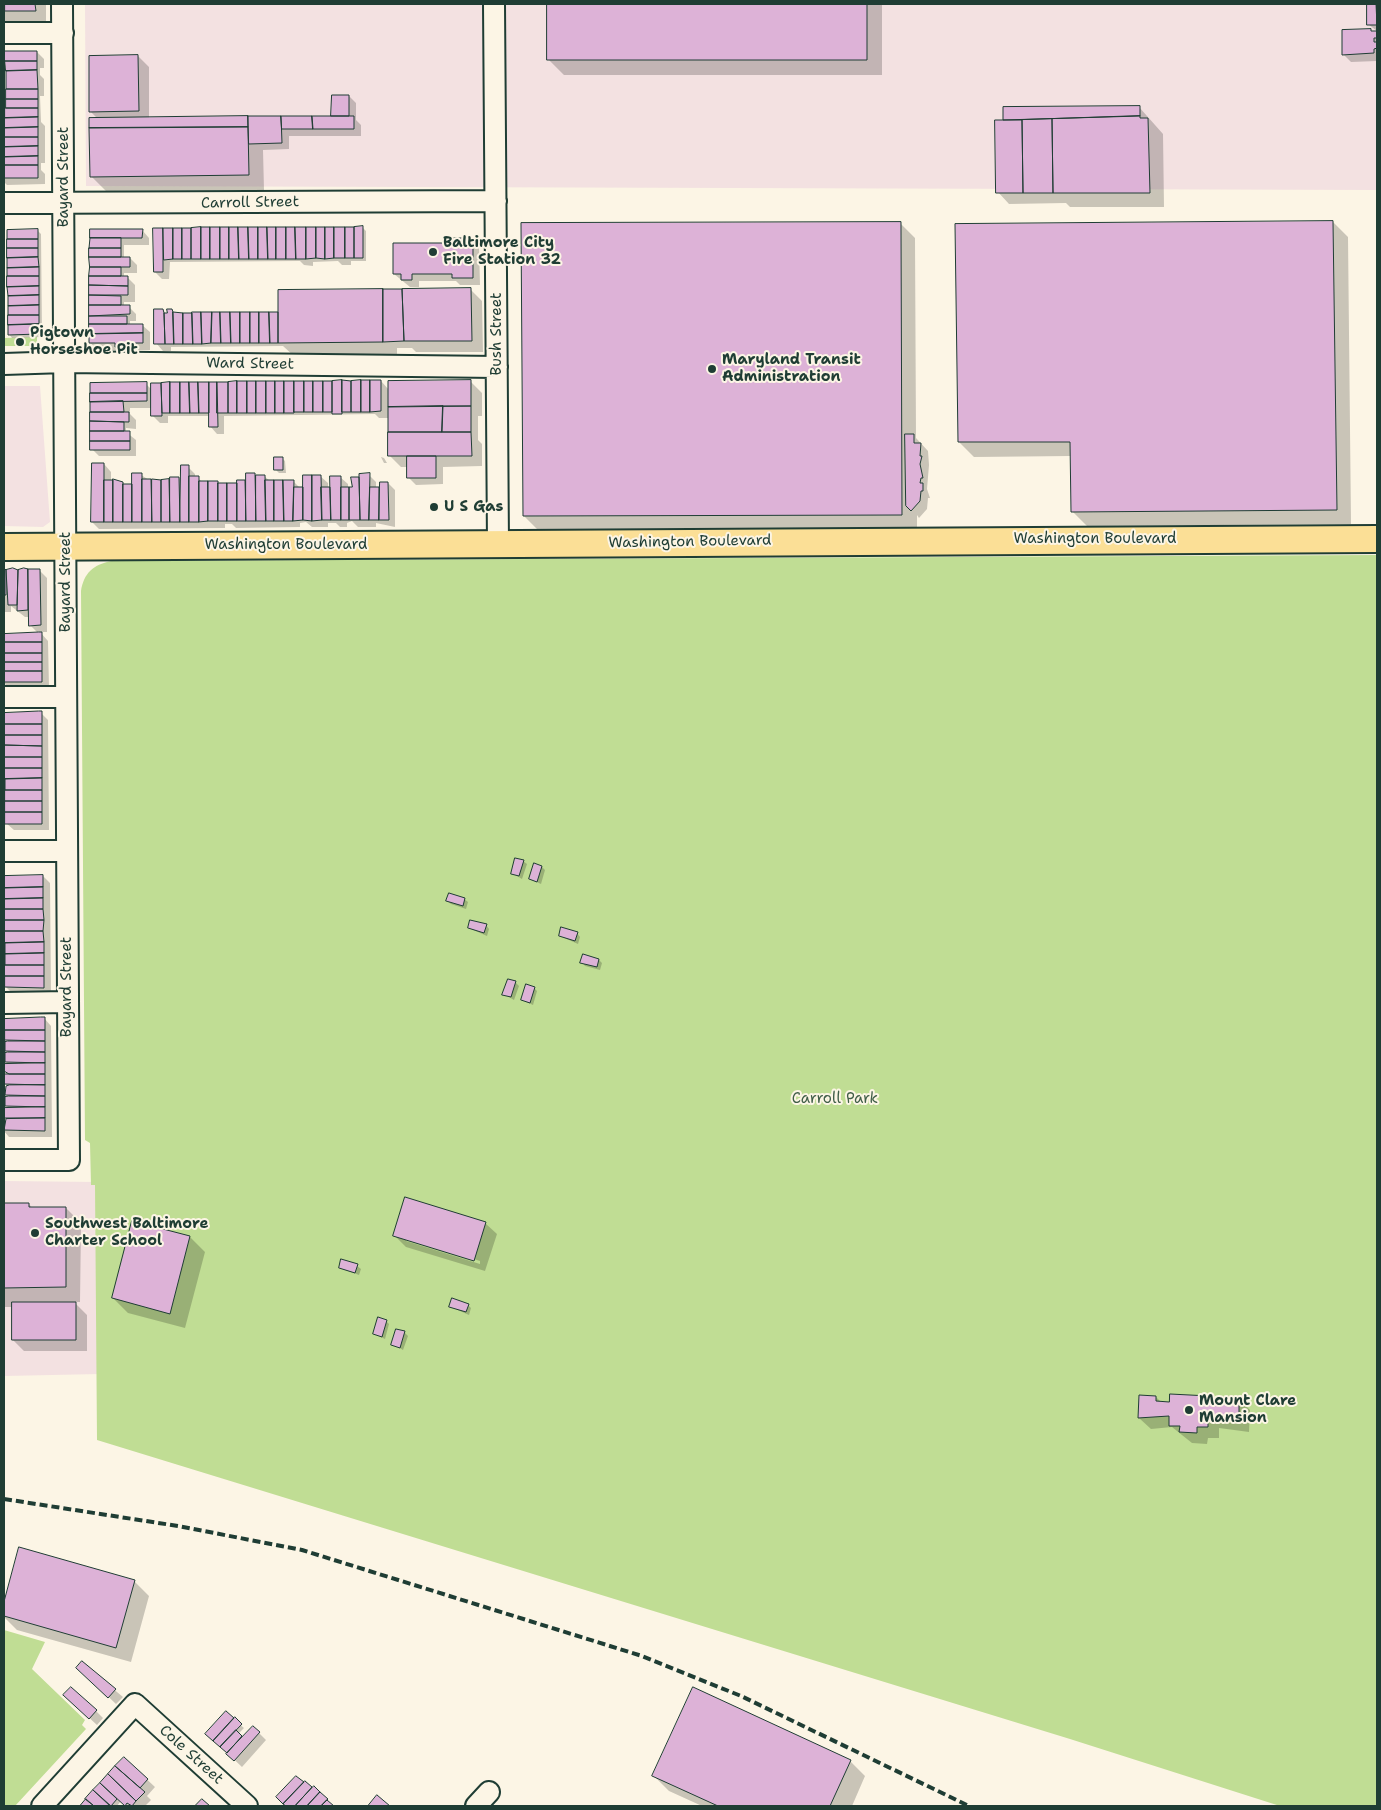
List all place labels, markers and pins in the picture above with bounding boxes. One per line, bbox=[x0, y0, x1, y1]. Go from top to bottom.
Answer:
place label: Baltimore City Fire Station 32 bbox=[443, 234, 561, 269]
marker: Baltimore City Fire Station 32 bbox=[427, 246, 439, 258]
place label: Pigtown Horseshoe Pit bbox=[30, 324, 138, 359]
marker: Pigtown Horseshoe Pit bbox=[14, 336, 26, 348]
place label: Maryland Transit Administration bbox=[722, 351, 861, 386]
marker: Maryland Transit Administration bbox=[706, 363, 718, 375]
place label: U S Gas bbox=[444, 498, 503, 516]
marker: U S Gas bbox=[428, 501, 440, 513]
place label: Southwest Baltimore Charter School bbox=[45, 1215, 208, 1250]
marker: Southwest Baltimore Charter School bbox=[29, 1227, 41, 1239]
place label: Mount Clare Mansion bbox=[1199, 1392, 1296, 1427]
marker: Mount Clare Mansion bbox=[1183, 1404, 1195, 1416]

